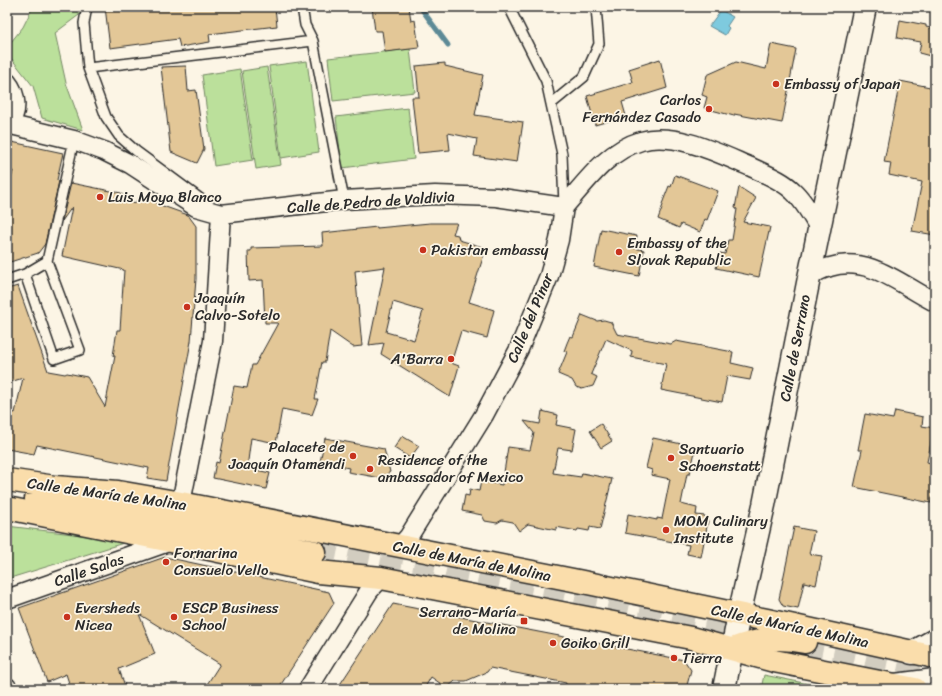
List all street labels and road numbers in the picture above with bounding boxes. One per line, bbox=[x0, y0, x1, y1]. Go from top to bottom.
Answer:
street label: Calle de Pedro de Valdivia bbox=[286, 183, 456, 221]
street label: Calle del Pinar bbox=[499, 268, 561, 367]
street label: Calle de Serrano bbox=[772, 292, 818, 404]
street label: Calle de María de Molina bbox=[26, 470, 189, 518]
street label: Calle de María de Molina bbox=[391, 533, 554, 589]
street label: Calle Salas bbox=[50, 546, 128, 594]
street label: Calle de María de Molina bbox=[709, 597, 872, 655]

